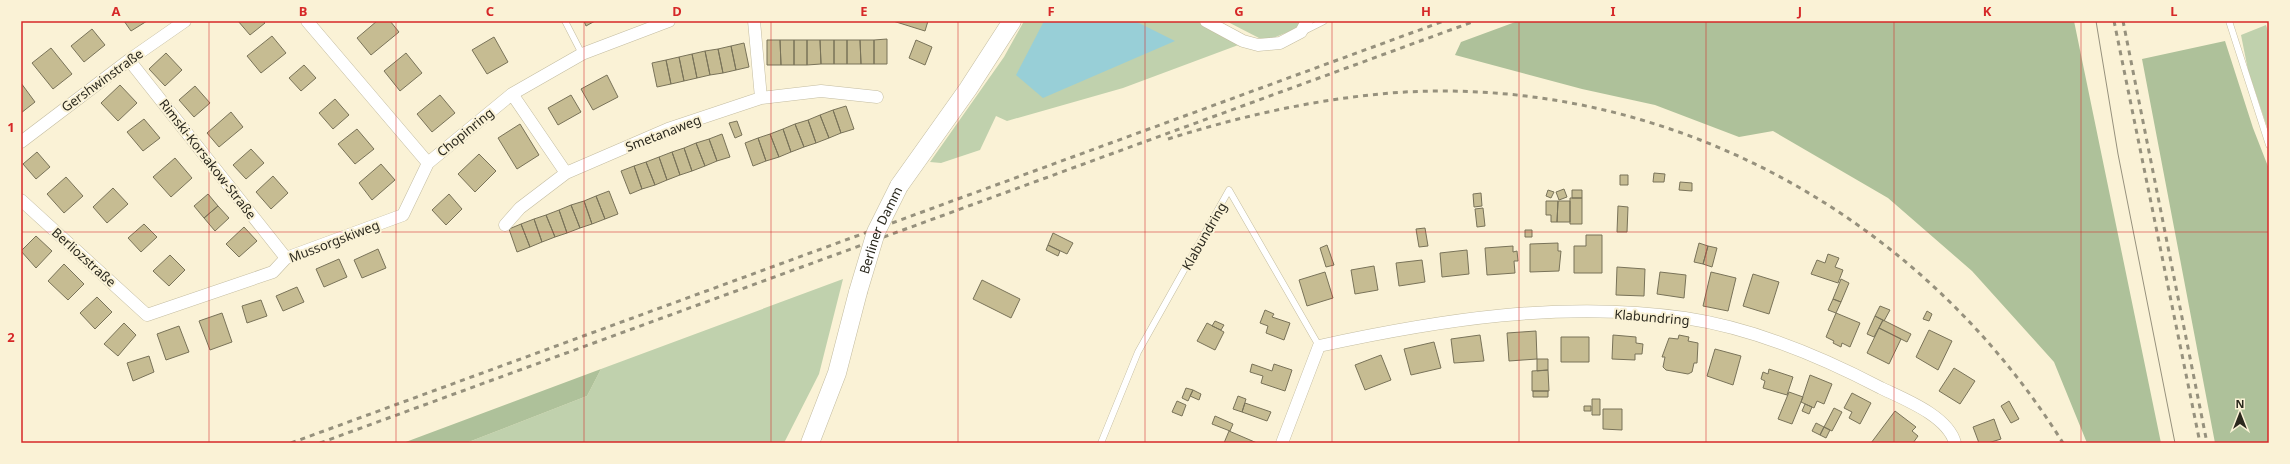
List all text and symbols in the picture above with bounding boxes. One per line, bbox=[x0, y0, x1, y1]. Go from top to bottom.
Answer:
text: A bbox=[112, 2, 121, 20]
text: B bbox=[299, 2, 307, 20]
text: C bbox=[486, 2, 494, 20]
text: D bbox=[672, 2, 682, 20]
text: E bbox=[860, 2, 868, 20]
text: F bbox=[1047, 2, 1055, 20]
text: G bbox=[1234, 2, 1244, 20]
text: H bbox=[1421, 2, 1431, 20]
text: I bbox=[1610, 2, 1616, 20]
text: J bbox=[1797, 2, 1802, 20]
text: K bbox=[1983, 2, 1992, 20]
text: L bbox=[2170, 2, 2178, 20]
street label: Gershwinstraße bbox=[58, 44, 146, 116]
street label: Rimski-Korsakow-Straße bbox=[155, 95, 261, 223]
street label: Chopinring bbox=[433, 104, 497, 160]
street label: Smetanaweg bbox=[623, 110, 703, 156]
text: 1 bbox=[7, 118, 15, 136]
street label: Berliner Damm bbox=[855, 183, 906, 276]
street label: Klabundring bbox=[1177, 199, 1231, 273]
street label: Mussorgskiweg bbox=[286, 215, 382, 267]
street label: Berliozstraße bbox=[48, 223, 120, 291]
street label: Klabundring bbox=[1614, 305, 1690, 329]
text: 2 bbox=[7, 328, 15, 346]
north arrow bbox=[2220, 394, 2260, 434]
text: N bbox=[2236, 396, 2244, 411]

